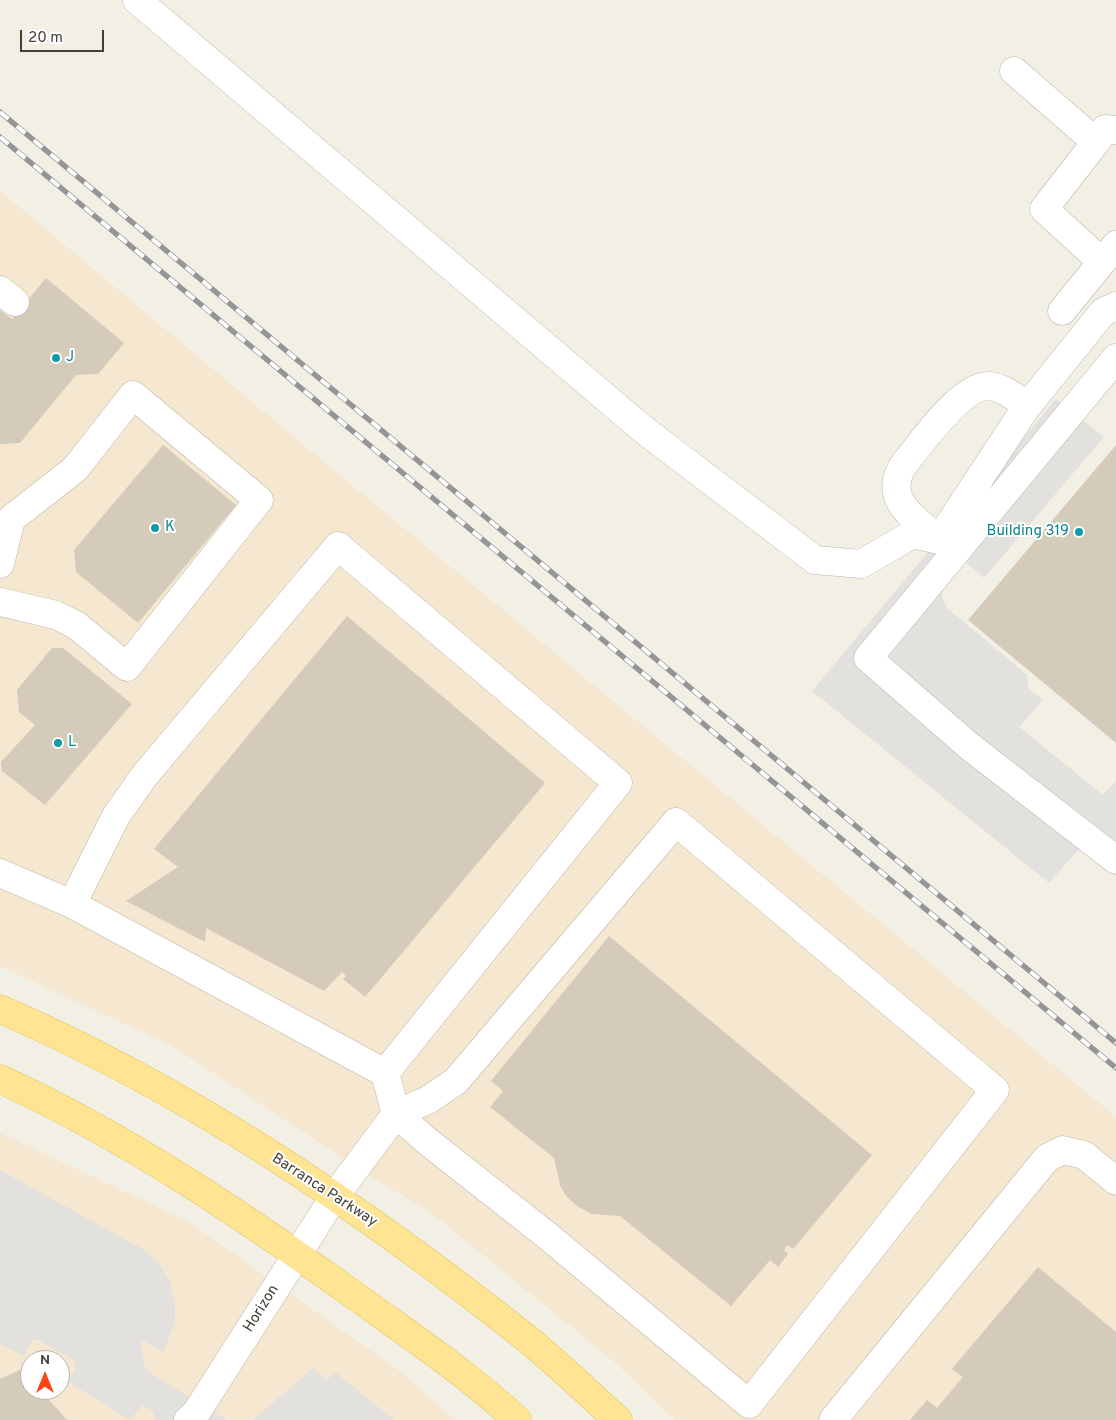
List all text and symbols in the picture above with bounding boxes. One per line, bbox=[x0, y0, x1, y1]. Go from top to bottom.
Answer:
scale bar bbox=[22, 20, 106, 52]
text: 20 m bbox=[28, 29, 63, 48]
place label: J bbox=[66, 349, 74, 367]
marker: J bbox=[50, 352, 62, 364]
place label: K bbox=[165, 519, 175, 537]
marker: K bbox=[149, 522, 161, 534]
place label: Building 319 bbox=[987, 523, 1069, 541]
marker: Building 319 bbox=[1073, 526, 1085, 538]
place label: L bbox=[68, 734, 76, 752]
marker: L bbox=[52, 737, 64, 749]
street label: Barranca Parkway bbox=[268, 1150, 380, 1232]
street label: Horizon bbox=[240, 1282, 284, 1336]
north arrow bbox=[20, 1350, 70, 1400]
text: N bbox=[40, 1352, 50, 1369]

